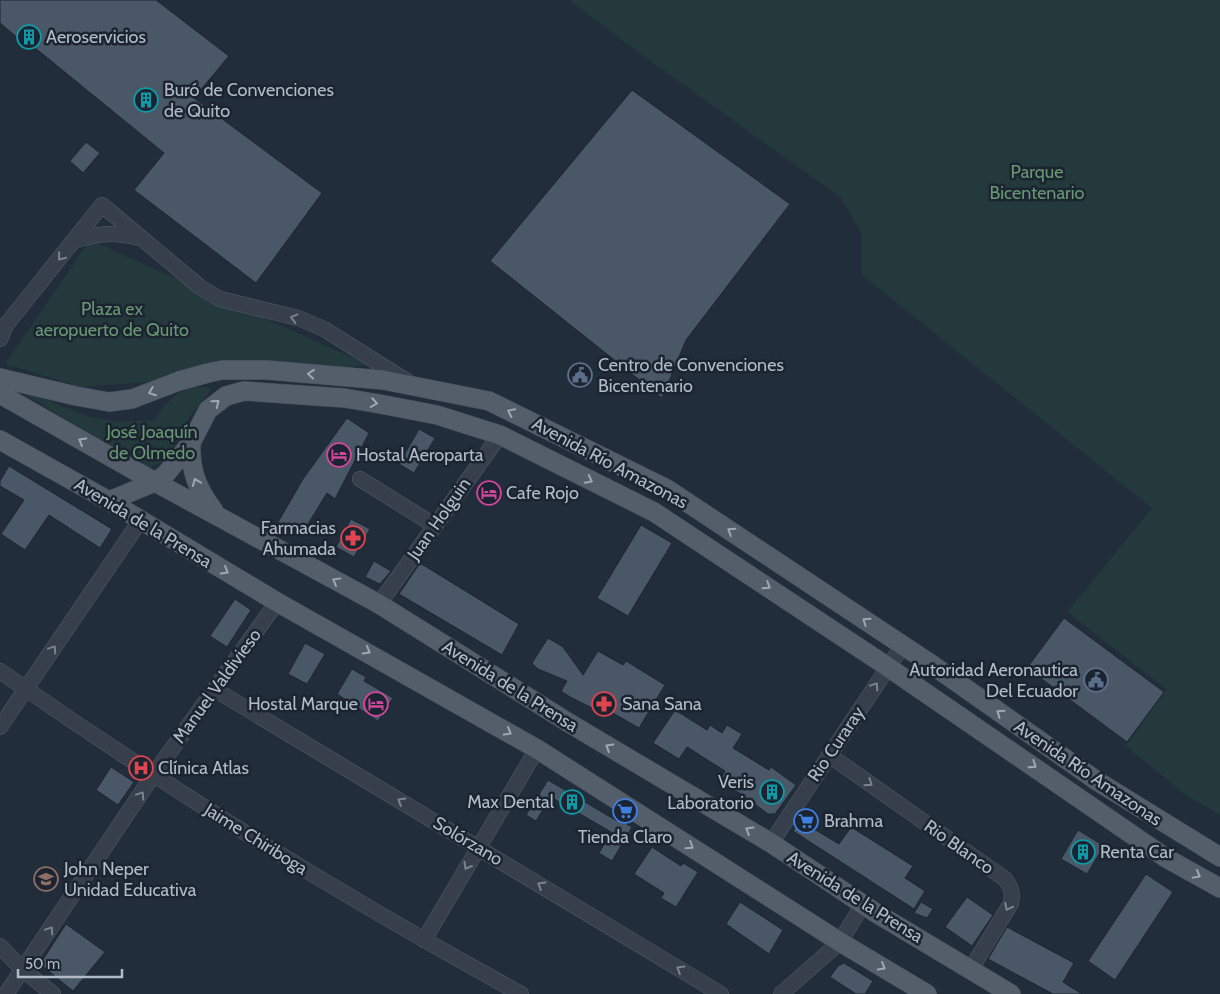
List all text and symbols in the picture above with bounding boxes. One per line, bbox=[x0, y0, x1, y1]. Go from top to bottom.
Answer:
building icon: Aeroservicios bbox=[16, 24, 42, 50]
place label: Aeroservicios bbox=[46, 26, 146, 48]
place label: Buró de Convenciones de Quito bbox=[164, 79, 334, 122]
building icon: Buró de Convenciones de Quito bbox=[133, 87, 159, 113]
park label: Parque Bicentenario bbox=[990, 161, 1085, 204]
one-way arrow bbox=[59, 251, 67, 260]
park label: Plaza ex aeropuerto de Quito bbox=[35, 298, 189, 341]
one-way arrow bbox=[290, 313, 298, 323]
place label: Centro de Convenciones Bicentenario bbox=[598, 354, 784, 397]
public building icon: Centro de Convenciones Bicentenario bbox=[567, 362, 593, 388]
one-way arrow bbox=[307, 369, 315, 380]
one-way arrow bbox=[149, 386, 157, 396]
one-way arrow bbox=[371, 397, 379, 408]
one-way arrow bbox=[210, 401, 219, 409]
one-way arrow bbox=[508, 408, 517, 418]
street label: Avenida Río Amazonas bbox=[528, 413, 692, 513]
park label: José Joaquín de Olmedo bbox=[105, 421, 198, 464]
one-way arrow bbox=[78, 437, 87, 447]
hotel icon: Hostal Aeroparta bbox=[326, 442, 352, 468]
place label: Hostal Aeroparta bbox=[356, 444, 484, 466]
street label: Avenida de la Prensa bbox=[70, 473, 216, 573]
street label: Juan Holguin bbox=[402, 474, 475, 565]
one-way arrow bbox=[584, 474, 593, 484]
one-way arrow bbox=[192, 478, 203, 487]
hotel icon: Cafe Rojo bbox=[476, 480, 502, 506]
place label: Cafe Rojo bbox=[506, 482, 579, 504]
place label: Farmacias Ahumada bbox=[261, 517, 336, 560]
pharmacy icon: Farmacias Ahumada bbox=[340, 525, 366, 551]
one-way arrow bbox=[727, 528, 737, 537]
one-way arrow bbox=[220, 565, 229, 575]
one-way arrow bbox=[332, 577, 341, 587]
one-way arrow bbox=[762, 580, 771, 590]
one-way arrow bbox=[863, 618, 872, 627]
street label: Manuel Valdivieso bbox=[168, 624, 266, 748]
street label: Avenida de la Prensa bbox=[438, 635, 582, 737]
one-way arrow bbox=[47, 645, 56, 655]
one-way arrow bbox=[361, 645, 370, 655]
place label: Autoridad Aeronautica Del Ecuador bbox=[909, 659, 1078, 702]
public building icon: Autoridad Aeronautica Del Ecuador bbox=[1083, 667, 1109, 693]
one-way arrow bbox=[869, 682, 878, 692]
hotel icon: Hostal Marque bbox=[363, 691, 389, 717]
pharmacy icon: Sana Sana bbox=[591, 691, 617, 717]
place label: Hostal Marque bbox=[248, 693, 358, 715]
place label: Sana Sana bbox=[622, 693, 702, 715]
street label: Rio Curaray bbox=[803, 702, 869, 786]
one-way arrow bbox=[996, 710, 1006, 719]
street label: Avenida Río Amazonas bbox=[1010, 715, 1166, 831]
one-way arrow bbox=[502, 726, 511, 736]
one-way arrow bbox=[606, 744, 615, 754]
hospital icon: Clínica Atlas bbox=[128, 755, 154, 781]
place label: Clínica Atlas bbox=[158, 757, 249, 779]
one-way arrow bbox=[1027, 759, 1037, 768]
place label: Veris Laboratorio bbox=[667, 771, 754, 814]
one-way arrow bbox=[863, 777, 873, 786]
building icon: Veris Laboratorio bbox=[759, 779, 785, 805]
building icon: Max Dental bbox=[559, 789, 585, 815]
one-way arrow bbox=[134, 791, 144, 800]
place label: Max Dental bbox=[467, 791, 555, 813]
street label: Jaime Chiriboga bbox=[199, 798, 312, 880]
one-way arrow bbox=[398, 798, 407, 808]
supermarket icon: Tienda Claro bbox=[612, 798, 638, 824]
supermarket icon: Brahma bbox=[793, 808, 819, 834]
place label: Brahma bbox=[824, 810, 883, 832]
street label: Solórzano bbox=[429, 812, 507, 870]
street label: Rio Blanco bbox=[920, 815, 998, 879]
place label: Tienda Claro bbox=[578, 826, 672, 848]
one-way arrow bbox=[745, 827, 754, 837]
one-way arrow bbox=[685, 839, 694, 849]
building icon: Renta Car bbox=[1070, 839, 1096, 865]
place label: Renta Car bbox=[1100, 841, 1174, 863]
street label: Avenida de la Prensa bbox=[783, 846, 927, 948]
place label: John Neper Unidad Educativa bbox=[63, 858, 197, 901]
one-way arrow bbox=[464, 860, 474, 869]
school or university icon: John Neper Unidad Educativa bbox=[33, 866, 59, 892]
one-way arrow bbox=[1191, 869, 1200, 879]
one-way arrow bbox=[537, 881, 546, 891]
one-way arrow bbox=[1004, 901, 1014, 910]
one-way arrow bbox=[44, 926, 53, 936]
scale bar bbox=[18, 946, 121, 978]
text: 50 m bbox=[25, 955, 60, 973]
one-way arrow bbox=[877, 961, 886, 971]
one-way arrow bbox=[676, 965, 685, 975]

